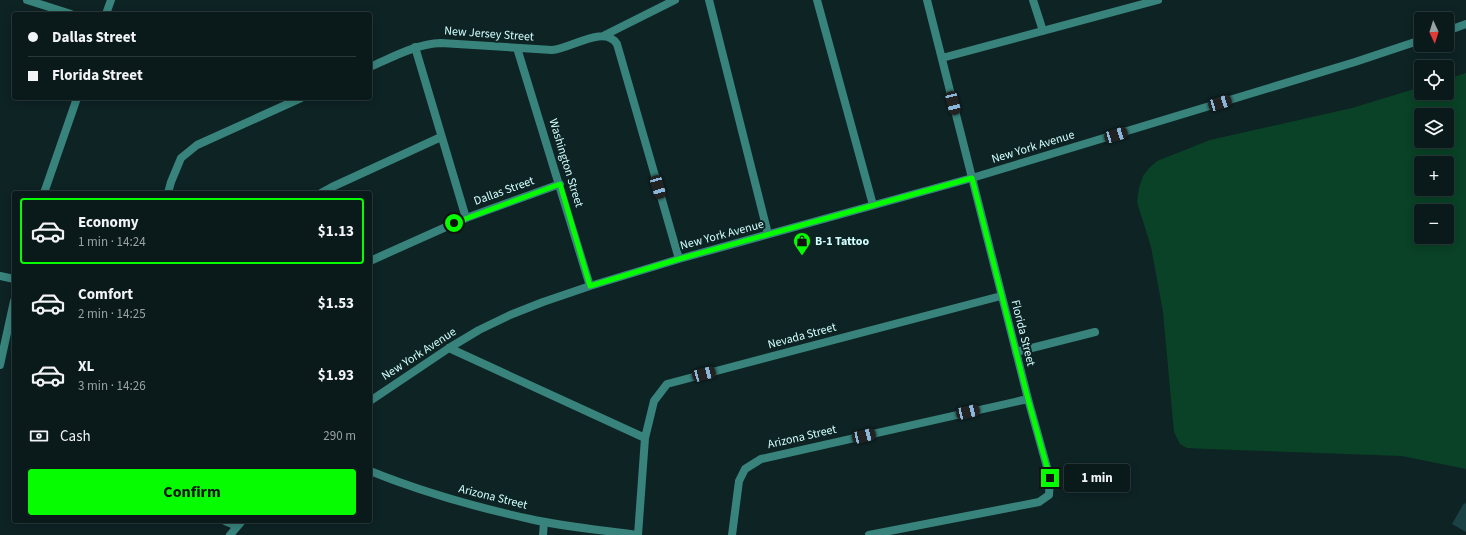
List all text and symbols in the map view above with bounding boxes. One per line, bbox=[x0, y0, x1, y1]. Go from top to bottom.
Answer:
north arrow bbox=[1414, 12, 1454, 52]
map controls bbox=[1414, 12, 1454, 244]
street label: New Jersey Street bbox=[444, 22, 534, 46]
text: Dallas Street bbox=[52, 27, 136, 48]
button: locate bbox=[1414, 60, 1454, 100]
text: Florida Street bbox=[52, 65, 143, 86]
car bbox=[944, 90, 962, 116]
car bbox=[1207, 94, 1233, 112]
button: layers bbox=[1414, 108, 1454, 148]
street label: Washington Street bbox=[544, 117, 588, 209]
street label: New York Avenue bbox=[989, 126, 1077, 168]
car bbox=[1103, 126, 1129, 144]
button: + bbox=[1414, 156, 1454, 196]
street label: Dallas Street bbox=[471, 172, 537, 210]
car bbox=[649, 174, 667, 200]
button: − bbox=[1414, 204, 1454, 244]
text: Economy bbox=[78, 212, 139, 233]
icon: car bbox=[30, 213, 66, 249]
route start bbox=[445, 214, 463, 232]
street label: New York Avenue bbox=[678, 216, 766, 254]
text: $1.13 bbox=[318, 221, 354, 242]
shop icon: B-1 Tattoo bbox=[792, 231, 812, 256]
text: 1 min · 14:24 bbox=[78, 233, 146, 251]
place label: B-1 Tattoo bbox=[815, 233, 869, 250]
text: Comfort bbox=[78, 284, 133, 305]
icon: car bbox=[30, 285, 66, 321]
text: $1.53 bbox=[318, 293, 354, 314]
street label: Florida Street bbox=[1007, 298, 1039, 368]
text: 2 min · 14:25 bbox=[78, 305, 146, 323]
street label: Nevada Street bbox=[766, 319, 838, 353]
street label: New York Avenue bbox=[378, 323, 460, 385]
text: XL bbox=[78, 356, 94, 377]
icon: car bbox=[30, 357, 66, 393]
text: $1.93 bbox=[318, 365, 354, 386]
car bbox=[691, 365, 717, 383]
text: 3 min · 14:26 bbox=[78, 377, 146, 395]
car bbox=[955, 403, 981, 421]
street label: Arizona Street bbox=[766, 421, 838, 453]
icon: cash bbox=[28, 425, 50, 447]
text: Cash bbox=[60, 426, 91, 447]
text: 290 m bbox=[323, 427, 356, 445]
car bbox=[851, 427, 877, 445]
callout: 1 min bbox=[1064, 464, 1130, 492]
button: Confirm bbox=[28, 469, 356, 515]
route end bbox=[1041, 469, 1059, 487]
text: 1 min bbox=[1081, 469, 1113, 487]
street label: Arizona Street bbox=[457, 480, 529, 514]

